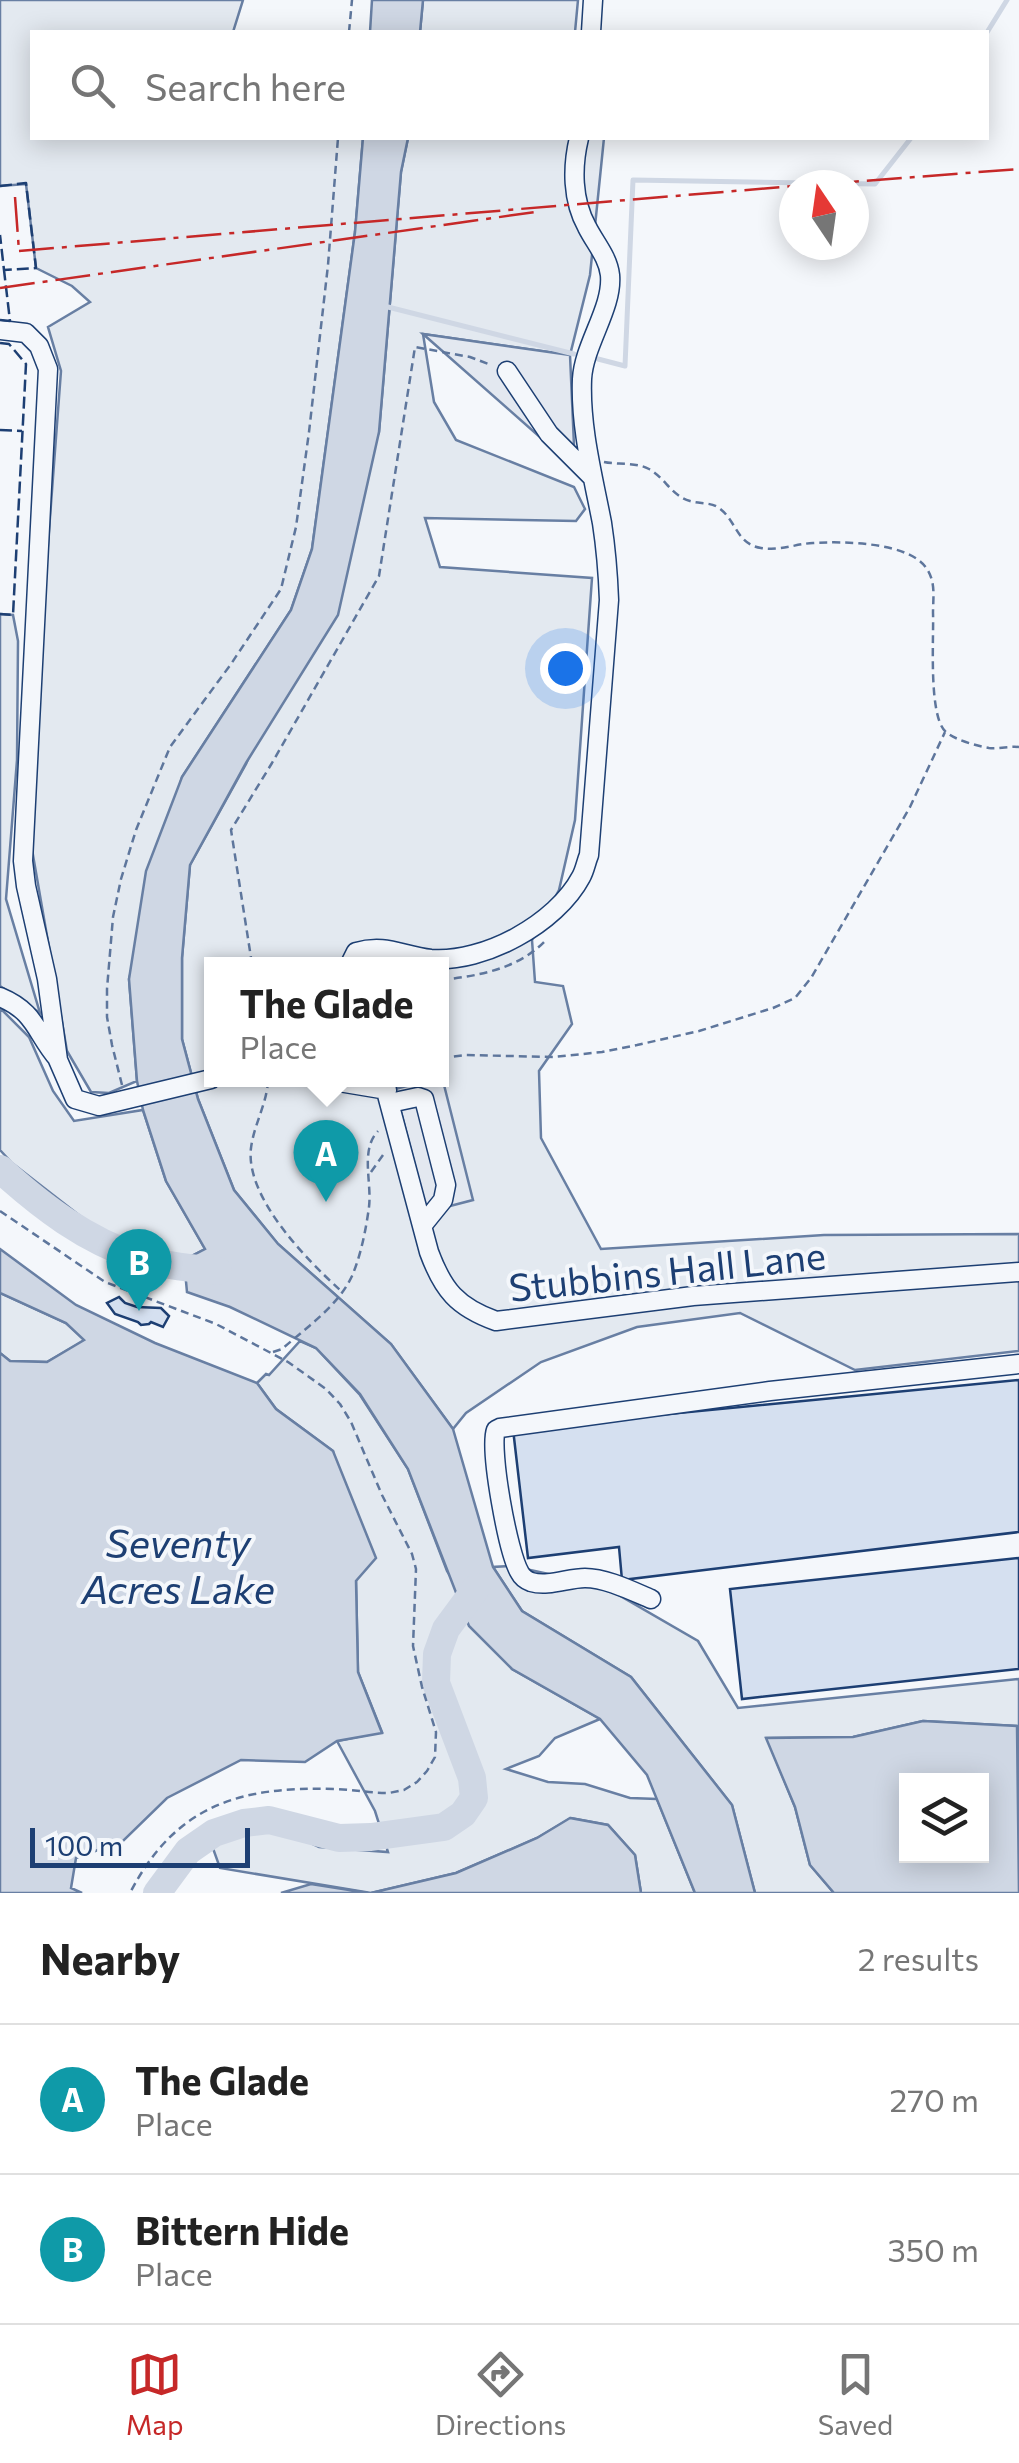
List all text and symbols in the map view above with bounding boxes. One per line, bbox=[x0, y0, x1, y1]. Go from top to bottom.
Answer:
search box bbox=[30, 30, 989, 140]
icon: search bbox=[65, 58, 120, 113]
text: Search here bbox=[145, 62, 346, 109]
north arrow bbox=[779, 170, 869, 260]
your location bbox=[540, 643, 591, 694]
popup bbox=[204, 957, 449, 1087]
text: The Glade bbox=[239, 979, 414, 1026]
text: Place bbox=[239, 1026, 317, 1066]
pin: A bbox=[294, 1120, 358, 1202]
pin: B bbox=[106, 1228, 172, 1311]
street label: Stubbins Hall Lane bbox=[506, 1230, 828, 1310]
water label: Seventy Acres Lake bbox=[80, 1517, 275, 1612]
map controls bbox=[899, 1773, 989, 1863]
button: layers bbox=[899, 1773, 989, 1863]
scale bar bbox=[30, 1823, 250, 1868]
text: 100 m bbox=[45, 1828, 123, 1862]
text: Nearby bbox=[40, 1932, 180, 1984]
text: 2 results bbox=[858, 1938, 979, 1978]
text: The Glade bbox=[135, 2056, 309, 2103]
text: A bbox=[61, 2079, 84, 2119]
text: 270 m bbox=[890, 2079, 979, 2119]
text: Place bbox=[135, 2103, 213, 2143]
text: Bittern Hide bbox=[135, 2206, 349, 2253]
text: B bbox=[62, 2229, 83, 2269]
text: 350 m bbox=[887, 2229, 979, 2269]
text: Place bbox=[135, 2253, 213, 2293]
tab: Map bbox=[126, 2347, 183, 2441]
tab: Directions bbox=[435, 2347, 566, 2441]
tab: Saved bbox=[818, 2347, 893, 2441]

